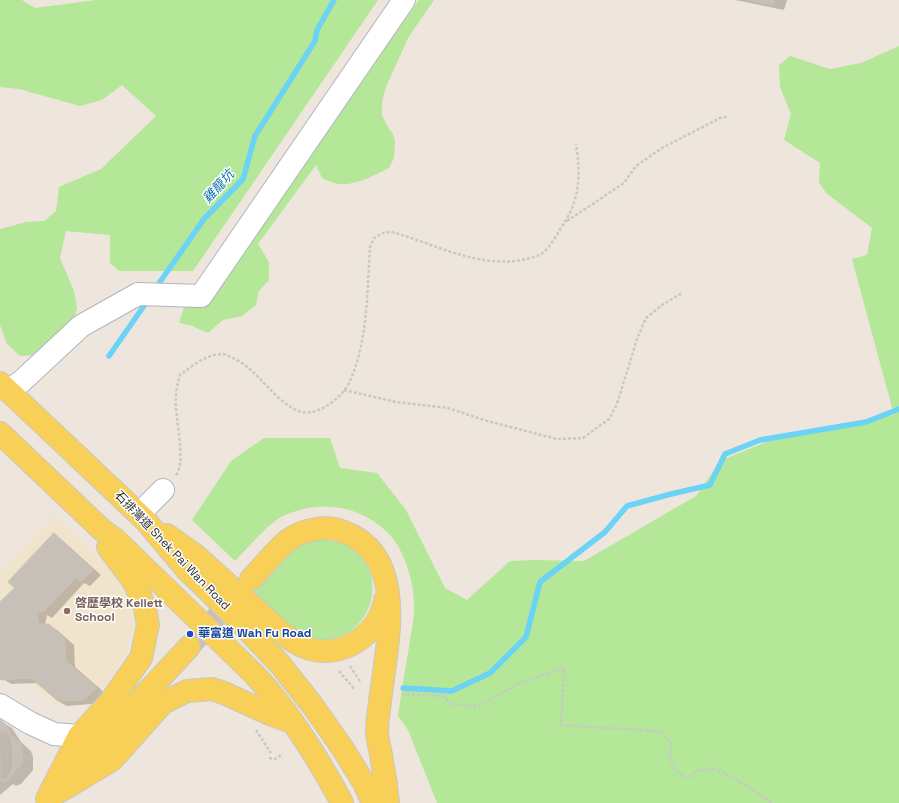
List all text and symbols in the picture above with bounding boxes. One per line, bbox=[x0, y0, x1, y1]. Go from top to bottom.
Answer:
water label: 雞籠坑 bbox=[200, 167, 238, 207]
street label: 石排灣道 Shek Pai Wan Road bbox=[111, 489, 233, 613]
place label: 啓歷學校 Kellett School bbox=[75, 597, 163, 625]
marker: 啓歷學校 Kellett School bbox=[62, 606, 72, 616]
place label: 華富道 Wah Fu Road bbox=[198, 627, 311, 641]
marker: 華富道 Wah Fu Road bbox=[185, 629, 195, 639]

